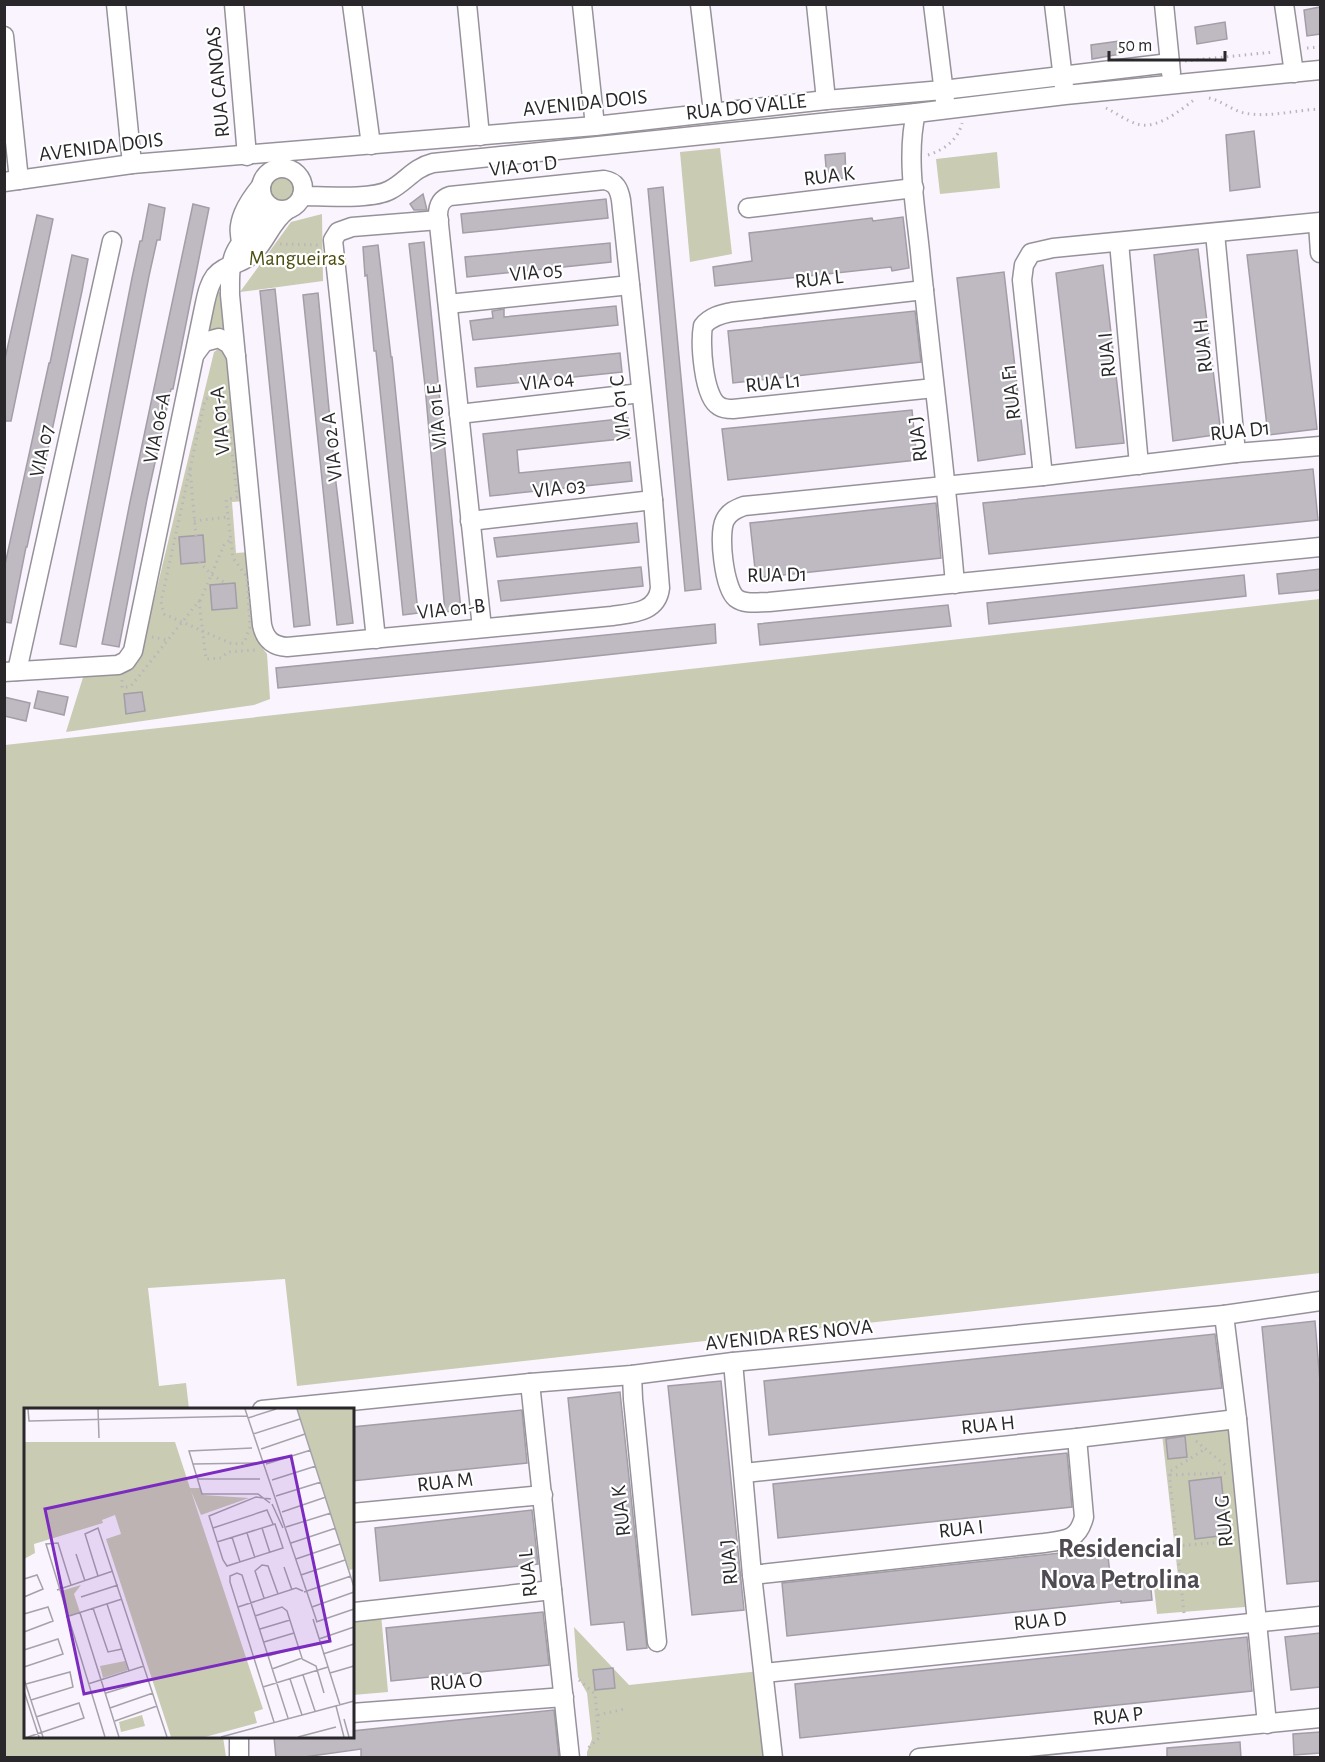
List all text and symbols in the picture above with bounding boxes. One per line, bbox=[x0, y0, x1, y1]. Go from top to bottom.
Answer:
scale bar bbox=[1109, 24, 1224, 62]
street label: RUA CANOAS bbox=[203, 25, 233, 139]
text: 50 m bbox=[1118, 37, 1152, 55]
street label: AVENIDA DOIS bbox=[522, 86, 648, 120]
street label: RUA DO VALLE bbox=[685, 90, 807, 124]
street label: AVENIDA DOIS bbox=[38, 129, 164, 165]
street label: VIA 01 D bbox=[488, 152, 558, 180]
street label: RUA K bbox=[802, 162, 856, 190]
park label: Mangueiras bbox=[249, 248, 345, 269]
street label: VIA 05 bbox=[509, 259, 563, 285]
street label: RUA L bbox=[794, 266, 844, 292]
street label: RUA H bbox=[1190, 318, 1216, 374]
street label: RUA I bbox=[1095, 332, 1119, 378]
street label: RUA F1 bbox=[998, 363, 1024, 421]
street label: VIA 04 bbox=[519, 367, 575, 395]
street label: RUA L1 bbox=[744, 370, 802, 396]
street label: VIA 01 C bbox=[606, 374, 634, 442]
street label: VIA 01 E bbox=[423, 384, 451, 450]
street label: VIA 01-A bbox=[207, 386, 233, 456]
street label: VIA 06-A bbox=[140, 391, 174, 465]
street label: VIA 02 A bbox=[318, 411, 346, 483]
street label: RUA J bbox=[905, 415, 931, 463]
street label: RUA D1 bbox=[1209, 417, 1271, 445]
street label: VIA 07 bbox=[26, 423, 58, 479]
street label: VIA 03 bbox=[532, 474, 586, 502]
street label: RUA D1 bbox=[747, 564, 807, 586]
street label: VIA 01-B bbox=[416, 595, 486, 623]
street label: AVENIDA RES NOVA bbox=[704, 1316, 874, 1354]
inset map bbox=[24, 1408, 354, 1738]
street label: RUA H bbox=[960, 1412, 1016, 1438]
street label: RUA M bbox=[416, 1469, 474, 1495]
street label: RUA K bbox=[608, 1484, 634, 1538]
street label: RUA G bbox=[1211, 1494, 1237, 1548]
street label: RUA I bbox=[937, 1516, 985, 1542]
district label: Residencial Nova Petrolina bbox=[1040, 1535, 1200, 1593]
street label: RUA J bbox=[717, 1538, 741, 1586]
street label: RUA L bbox=[515, 1548, 541, 1598]
street label: RUA D bbox=[1012, 1608, 1068, 1634]
street label: RUA O bbox=[429, 1670, 483, 1694]
street label: RUA P bbox=[1092, 1703, 1144, 1729]

